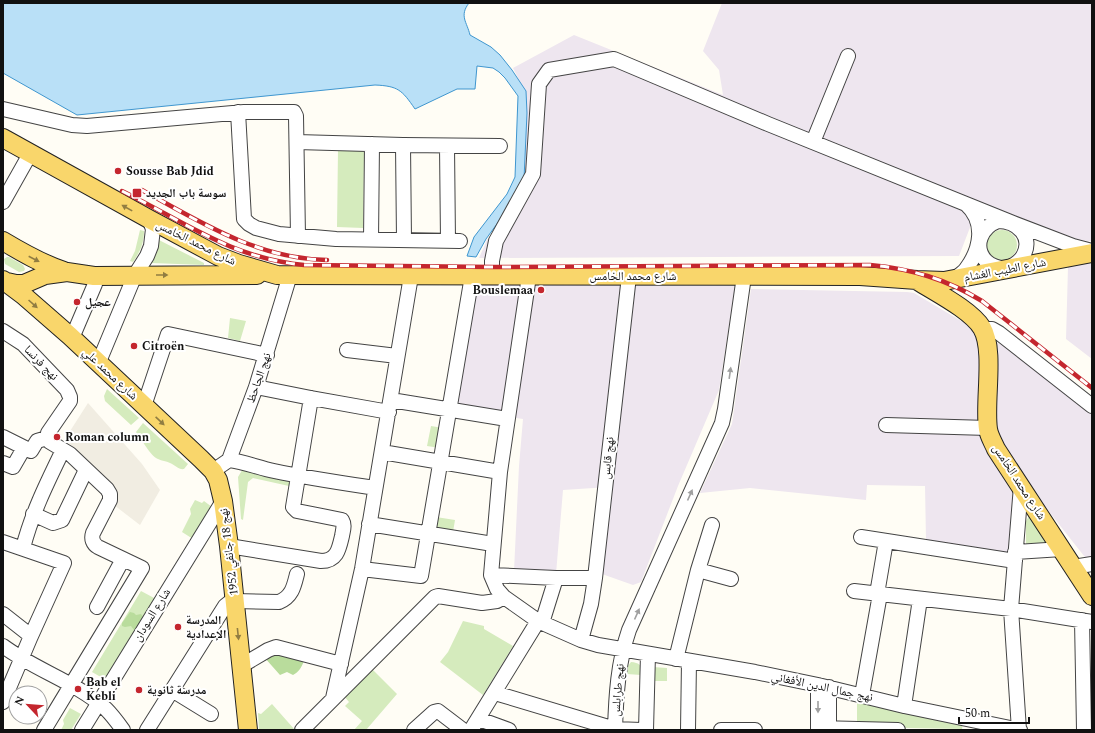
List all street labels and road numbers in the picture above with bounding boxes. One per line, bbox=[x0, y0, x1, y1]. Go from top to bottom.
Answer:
street label: شارع محمد الخامس bbox=[153, 215, 239, 271]
street label: شارع الطيب الغشام bbox=[962, 253, 1048, 287]
street label: شارع محمد الخامس bbox=[589, 267, 677, 286]
street label: نهج فرنسا bbox=[19, 341, 63, 385]
street label: شارع محمد علي bbox=[78, 343, 142, 405]
street label: نهج الجاحظ bbox=[242, 350, 276, 406]
street label: نهج قابس bbox=[596, 436, 620, 480]
street label: شارع محمد الخامس bbox=[987, 440, 1051, 524]
street label: نهج 18 جانفي 1952 bbox=[214, 507, 244, 597]
street label: شارع السودان bbox=[128, 585, 176, 645]
street label: نهج طرابلس bbox=[606, 663, 630, 717]
street label: نهج جمال الدين الأفغاني bbox=[769, 667, 875, 707]

